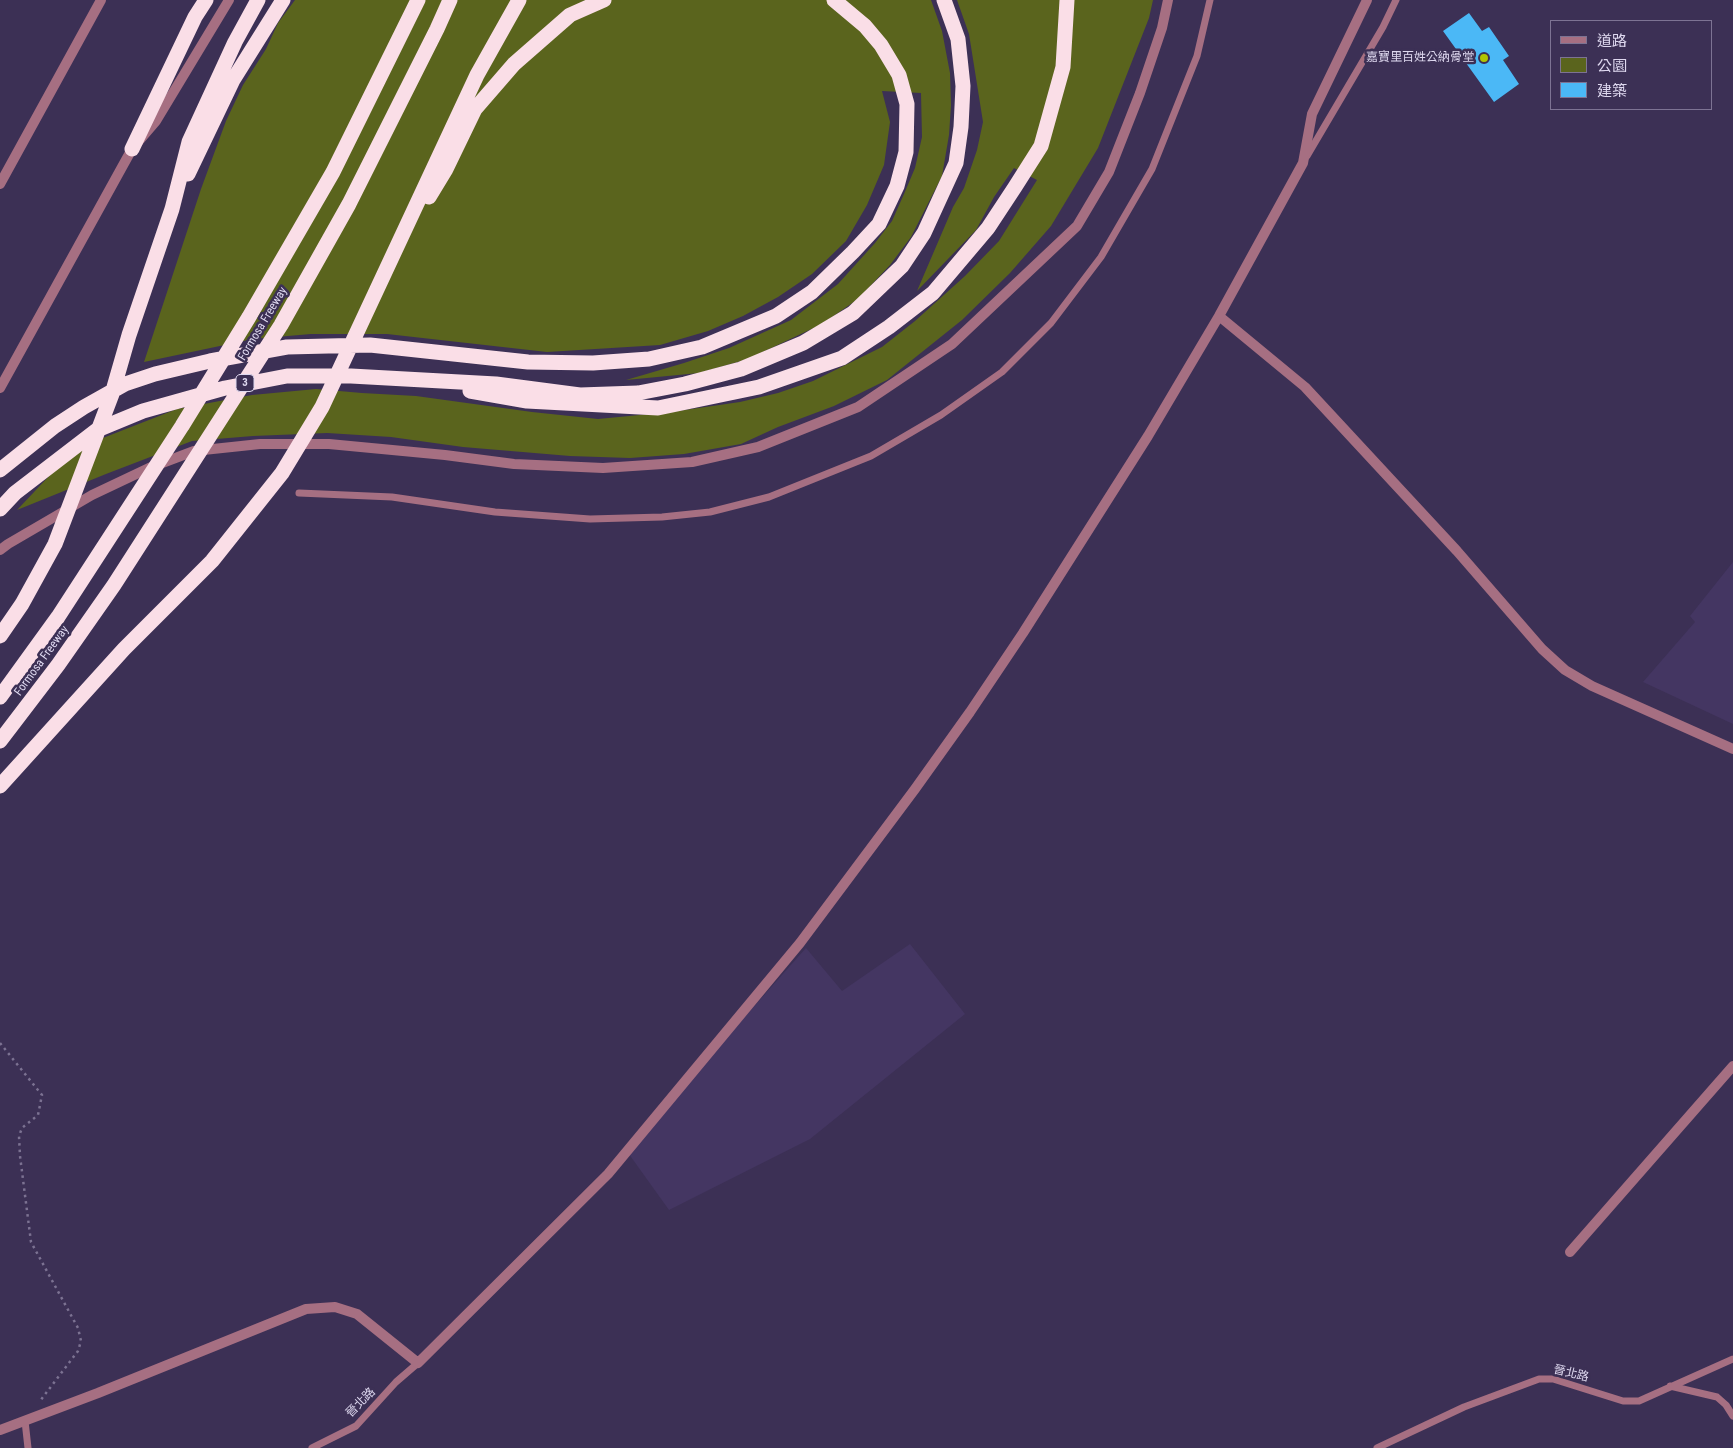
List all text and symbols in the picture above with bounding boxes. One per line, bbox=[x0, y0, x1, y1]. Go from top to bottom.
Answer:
legend bbox=[1550, 20, 1713, 110]
text: 道路 bbox=[1597, 32, 1627, 50]
place label: 嘉寶里百姓公納骨堂 bbox=[1366, 51, 1474, 65]
marker: 嘉寶里百姓公納骨堂 bbox=[1478, 52, 1490, 64]
text: 公園 bbox=[1597, 57, 1627, 75]
text: 建築 bbox=[1597, 82, 1627, 100]
street label: Formosa Freeway bbox=[235, 285, 291, 363]
road number: 3 bbox=[236, 374, 254, 392]
street label: Formosa Freeway bbox=[12, 623, 72, 699]
street label: 晉北路 bbox=[1552, 1363, 1590, 1385]
street label: 晉北路 bbox=[343, 1385, 379, 1421]

